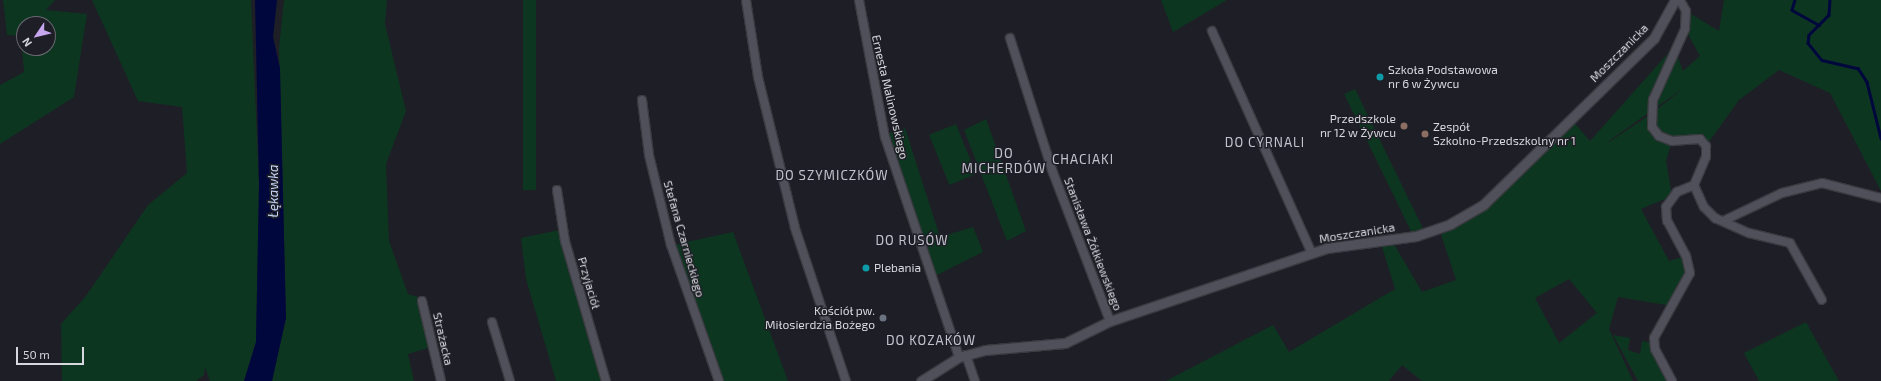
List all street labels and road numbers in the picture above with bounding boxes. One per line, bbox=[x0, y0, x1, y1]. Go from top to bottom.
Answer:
street label: Moszczanicka bbox=[1587, 21, 1651, 85]
street label: Ernesta Malinowskiego bbox=[869, 33, 911, 161]
street label: Stanisława Żółkiewskiego bbox=[1061, 175, 1125, 313]
street label: Stefana Czarnieckiego bbox=[660, 179, 708, 299]
street label: Moszczanicka bbox=[1318, 220, 1396, 246]
street label: Przyjaciół bbox=[575, 255, 603, 311]
street label: Strażacka bbox=[430, 311, 456, 367]

